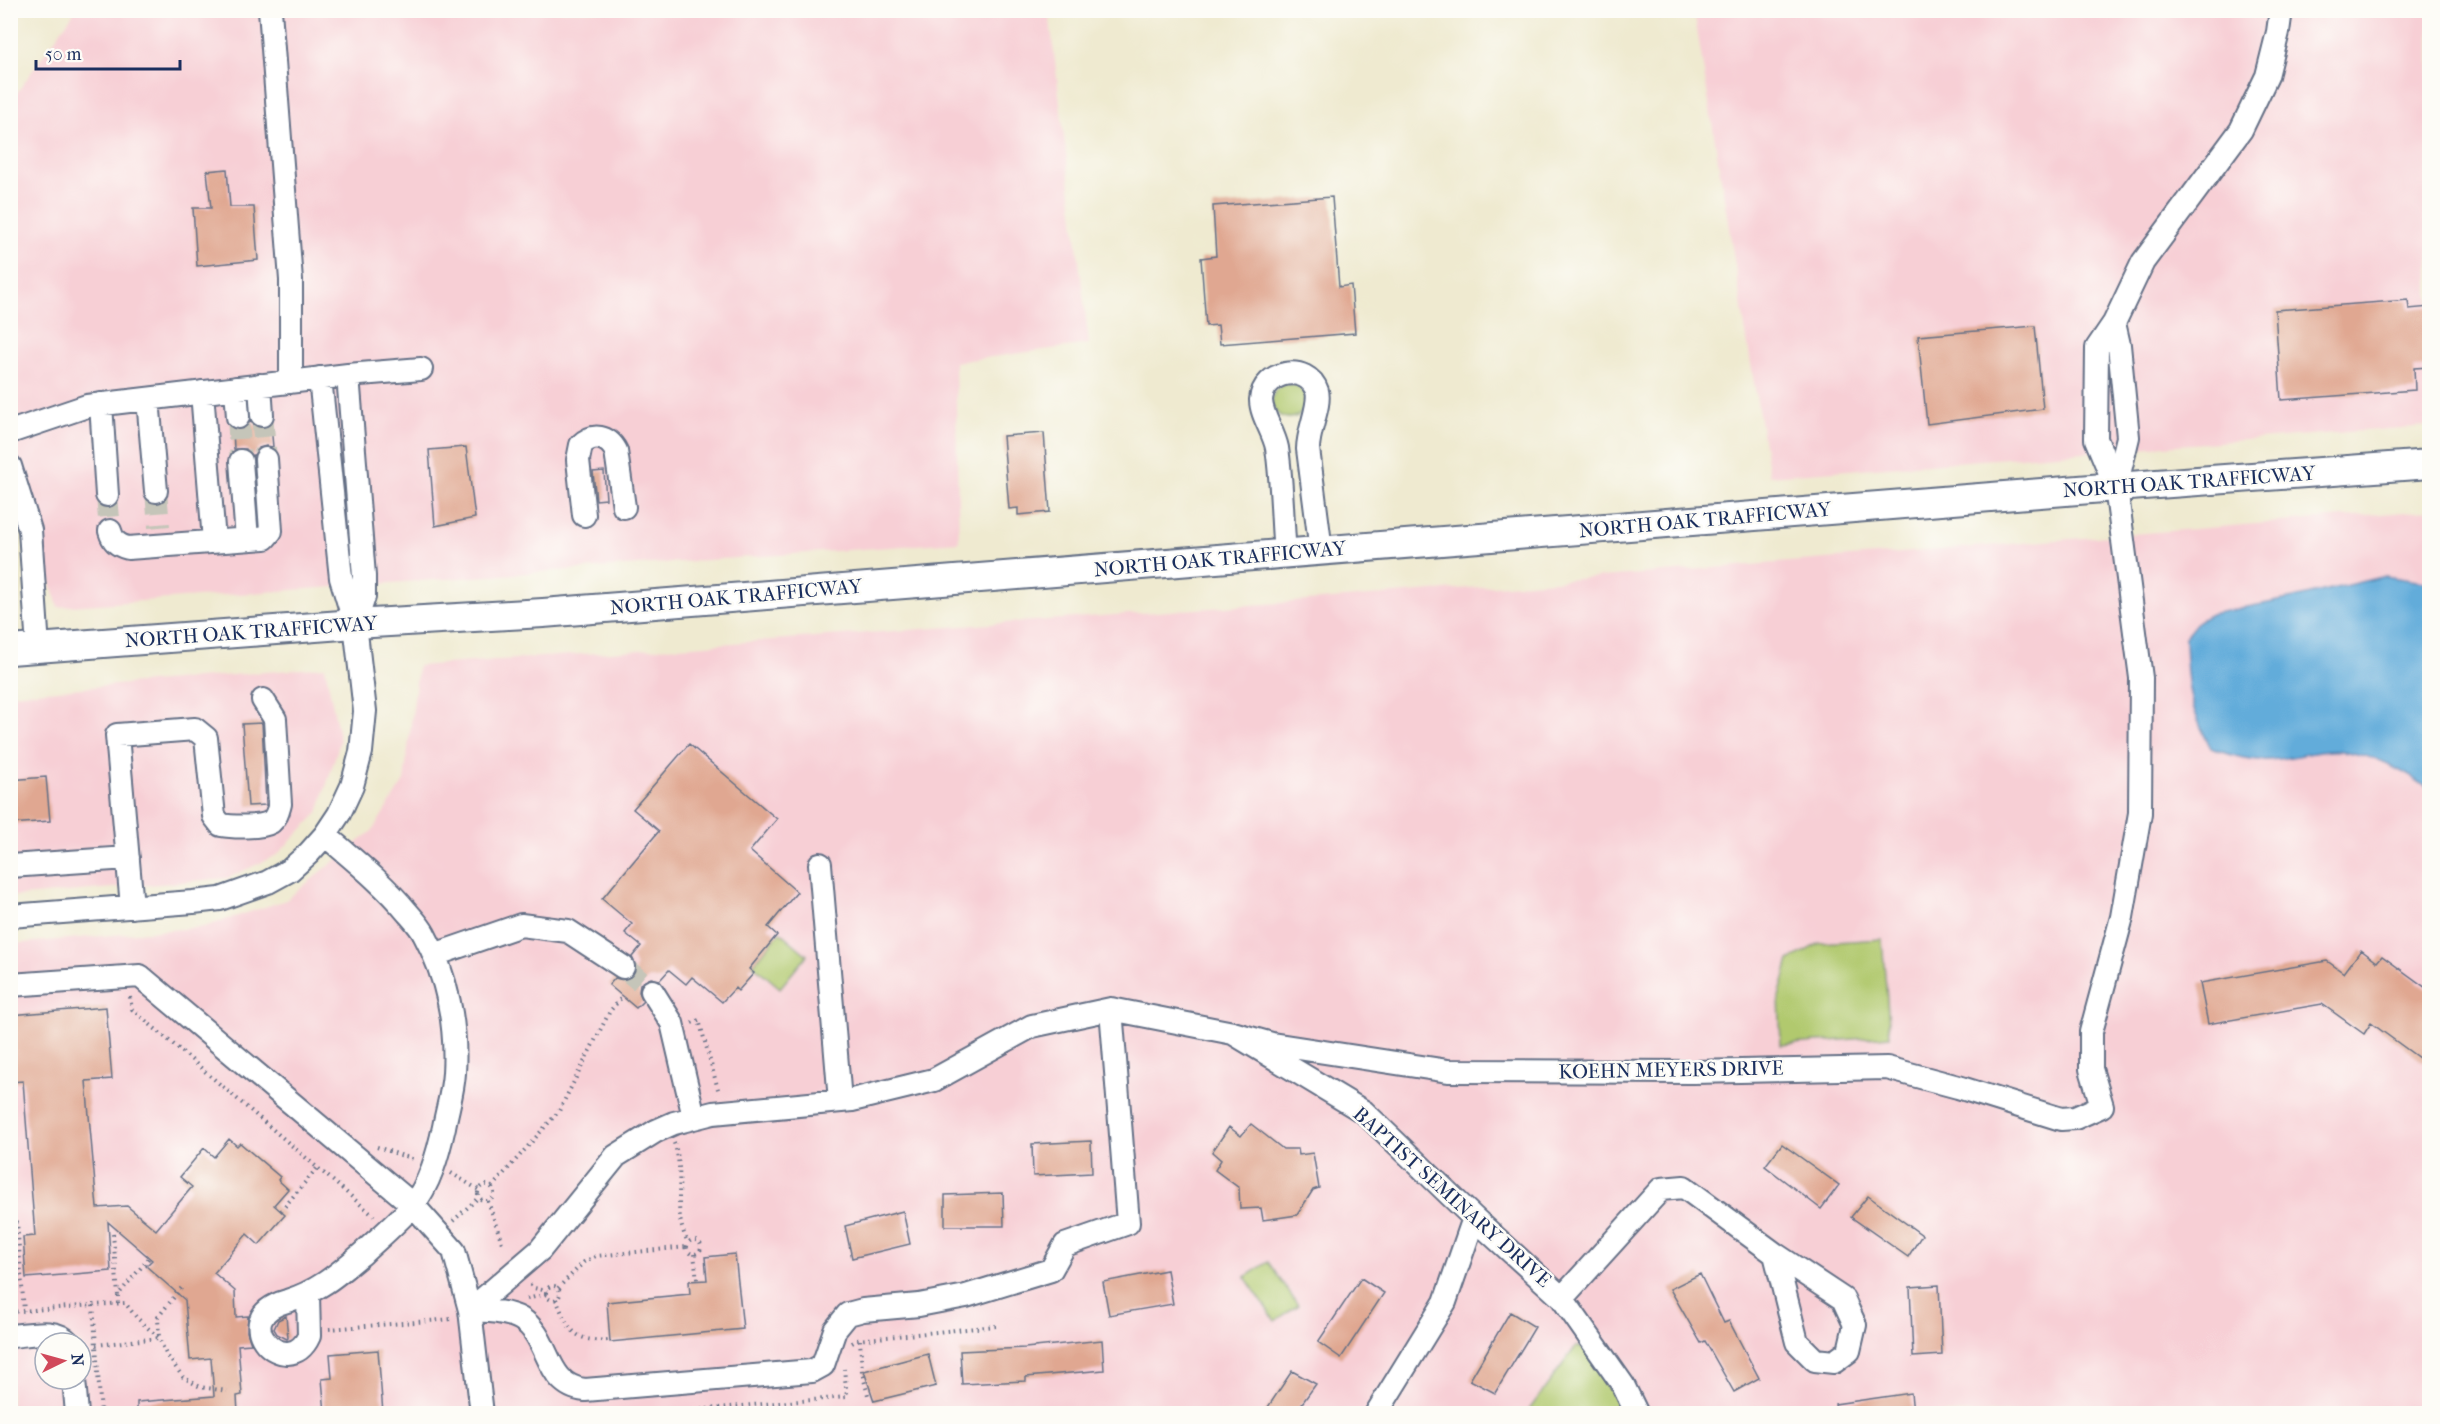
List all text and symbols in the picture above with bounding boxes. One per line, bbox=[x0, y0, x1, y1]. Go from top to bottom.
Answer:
scale bar bbox=[36, 33, 180, 71]
text: 50 m bbox=[45, 44, 82, 65]
street label: NORTH OAK TRAFFICWAY bbox=[2062, 462, 2317, 502]
street label: NORTH OAK TRAFFICWAY bbox=[1578, 497, 1833, 542]
street label: NORTH OAK TRAFFICWAY bbox=[1093, 536, 1348, 581]
street label: NORTH OAK TRAFFICWAY bbox=[609, 574, 864, 619]
street label: NORTH OAK TRAFFICWAY bbox=[124, 612, 379, 652]
street label: KOEHN MEYERS DRIVE bbox=[1558, 1057, 1784, 1083]
street label: BAPTIST SEMINARY DRIVE bbox=[1348, 1102, 1556, 1292]
north arrow bbox=[33, 1331, 93, 1391]
text: N bbox=[67, 1353, 88, 1367]

